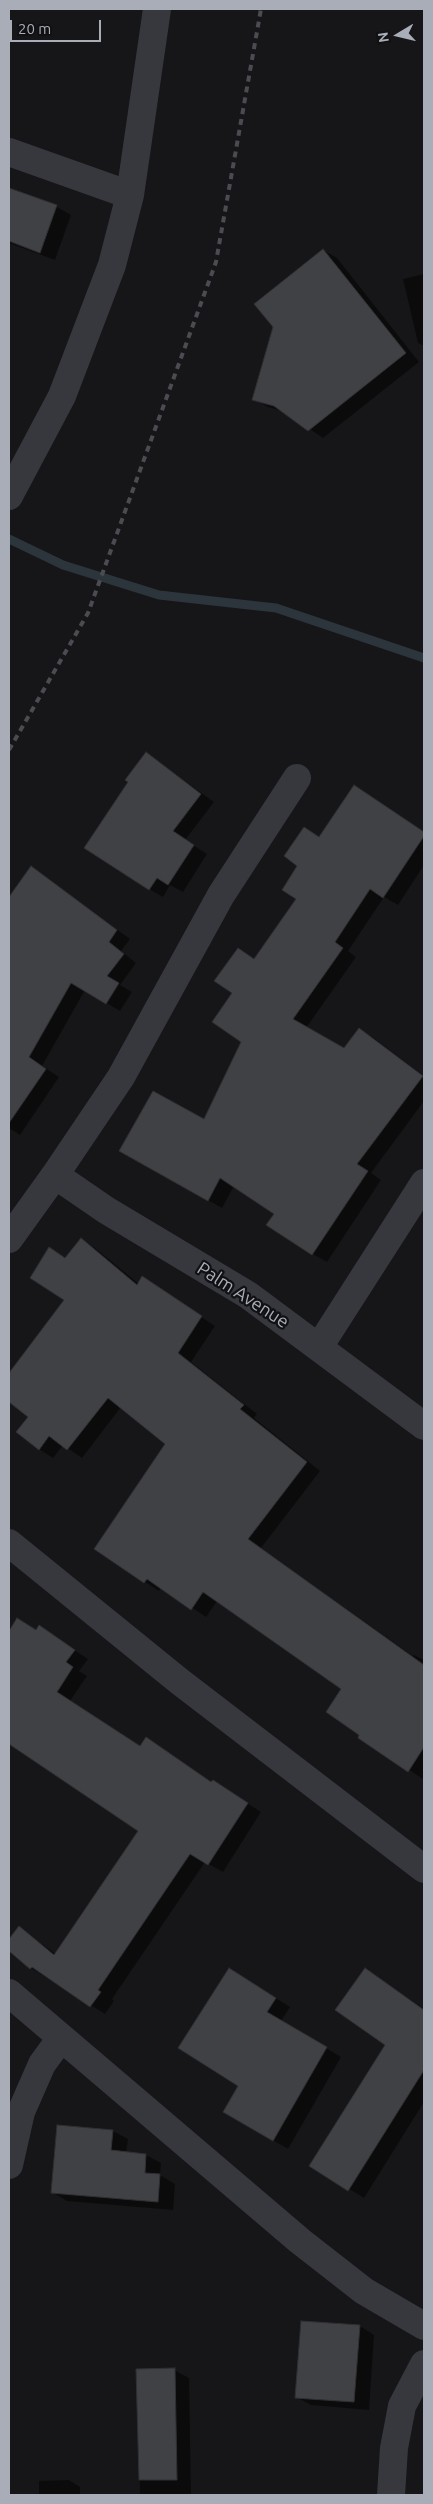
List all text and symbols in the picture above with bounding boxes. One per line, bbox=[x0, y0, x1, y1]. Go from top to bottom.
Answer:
scale bar bbox=[12, 10, 104, 42]
north arrow bbox=[373, 10, 423, 60]
text: 20 m bbox=[18, 20, 51, 37]
text: N bbox=[374, 31, 392, 44]
street label: Palm Avenue bbox=[193, 1257, 293, 1333]

